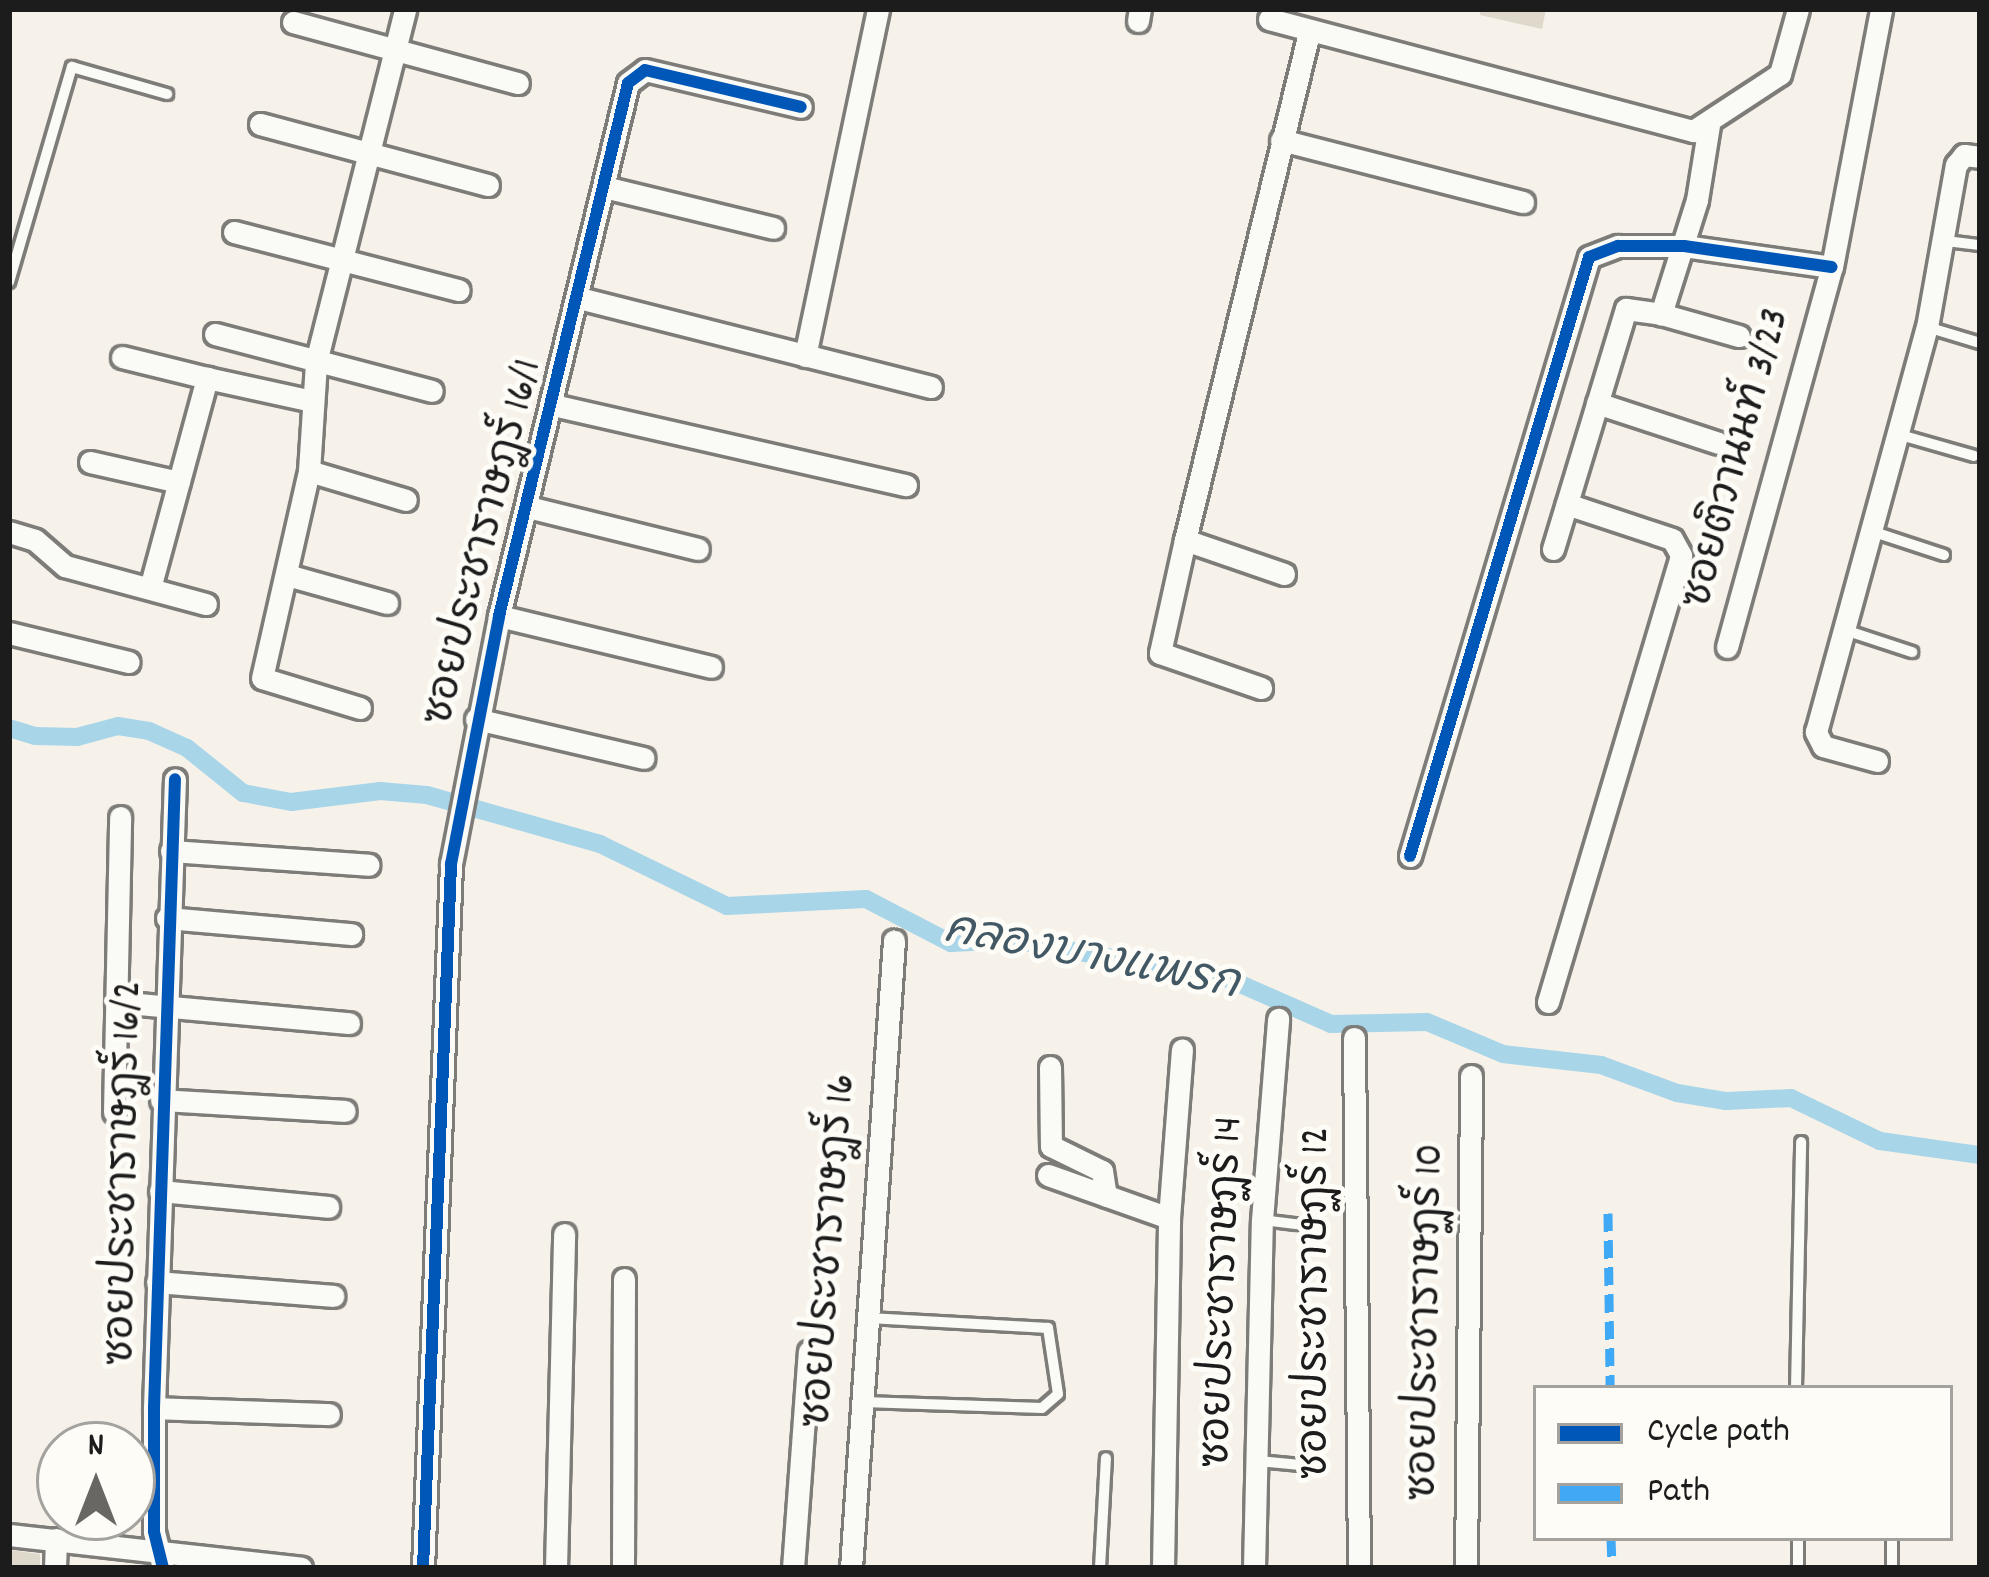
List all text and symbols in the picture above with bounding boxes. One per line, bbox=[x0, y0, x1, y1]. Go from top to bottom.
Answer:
street label: ซอยติวานนท์ 3/23 bbox=[1675, 303, 1803, 615]
street label: ซอยประชาราษฎร์ 16/1 bbox=[416, 355, 556, 731]
water label: คลองบางแพรก bbox=[939, 905, 1243, 1015]
street label: ซอยประชาราษฎร์ 16/2 bbox=[98, 980, 156, 1366]
street label: ซอยประชาราษฎร์ 16 bbox=[794, 1072, 870, 1430]
street label: ซอยประชาราษฏร์ 14 bbox=[1194, 1115, 1256, 1469]
street label: ซอยประชาราษฏร์ 12 bbox=[1293, 1127, 1343, 1479]
street label: ซอยประชาราษฏร์ 10 bbox=[1401, 1143, 1457, 1501]
legend bbox=[1533, 1385, 1953, 1541]
text: Cycle path bbox=[1647, 1407, 1790, 1459]
north arrow bbox=[36, 1421, 156, 1541]
text: N bbox=[88, 1424, 104, 1471]
text: Path bbox=[1647, 1467, 1710, 1519]

